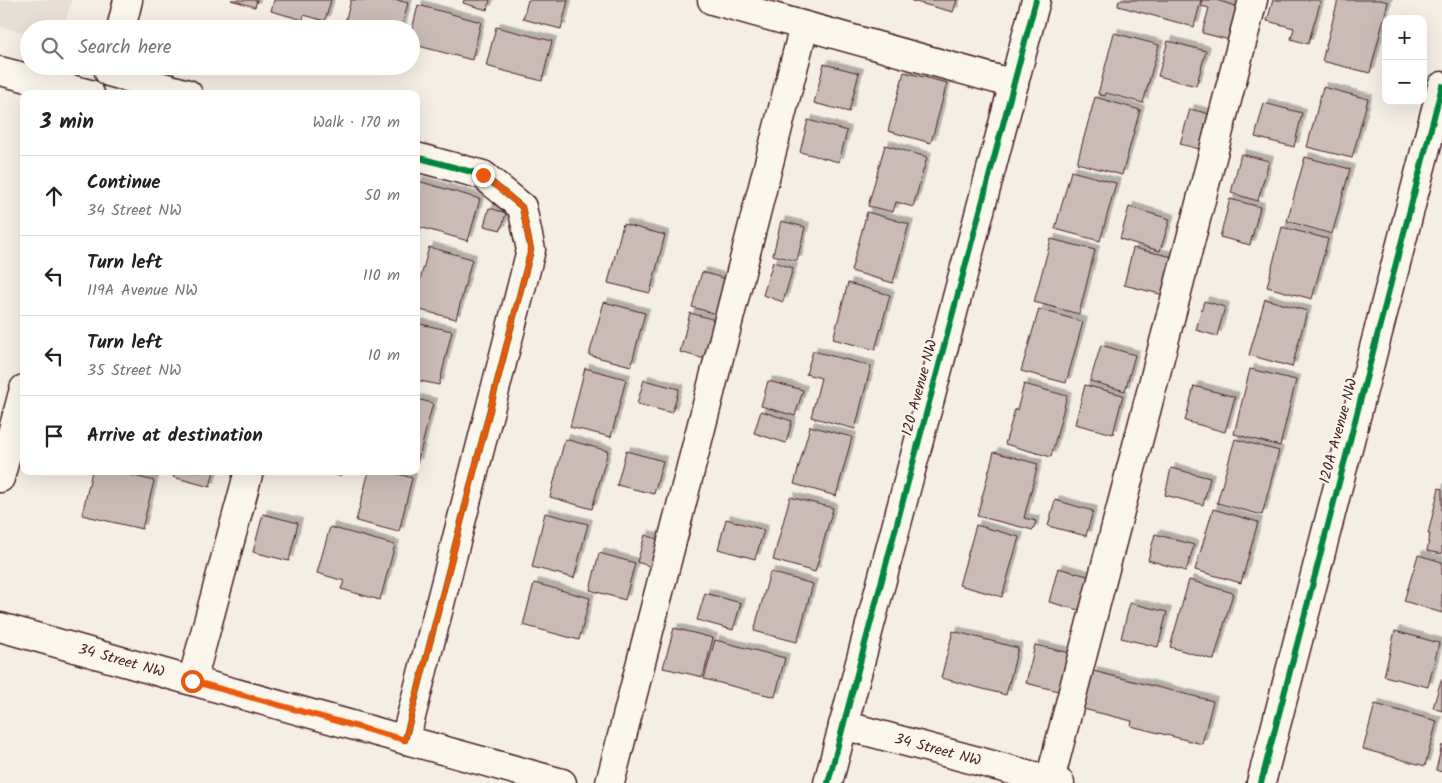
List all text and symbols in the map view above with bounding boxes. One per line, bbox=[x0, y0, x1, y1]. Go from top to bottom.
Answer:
map controls bbox=[1382, 15, 1427, 105]
button: + bbox=[1382, 15, 1427, 60]
search box bbox=[20, 20, 420, 75]
text: Search here bbox=[78, 33, 172, 63]
icon: search bbox=[38, 34, 66, 62]
button: − bbox=[1382, 60, 1427, 105]
text: 3 min bbox=[40, 106, 94, 139]
text: Walk · 170 m bbox=[312, 110, 400, 135]
route end bbox=[472, 164, 495, 187]
text: Continue bbox=[87, 168, 160, 198]
icon: ahead bbox=[40, 182, 68, 210]
text: 50 m bbox=[364, 183, 400, 208]
text: 34 Street NW bbox=[87, 198, 182, 223]
text: Turn left bbox=[87, 248, 162, 278]
icon: left bbox=[40, 262, 68, 290]
text: 110 m bbox=[363, 263, 400, 288]
text: 119A Avenue NW bbox=[87, 278, 198, 303]
text: Turn left bbox=[87, 328, 162, 358]
street label: 120 Avenue NW bbox=[896, 337, 944, 439]
icon: left bbox=[40, 342, 68, 370]
text: 10 m bbox=[368, 343, 400, 368]
text: 35 Street NW bbox=[87, 358, 181, 383]
street label: 120A Avenue NW bbox=[1313, 375, 1365, 486]
text: Arrive at destination bbox=[87, 421, 263, 451]
icon: arrive bbox=[40, 422, 68, 450]
street label: 34 Street NW bbox=[75, 638, 168, 685]
route start bbox=[181, 670, 204, 693]
street label: 34 Street NW bbox=[892, 727, 984, 773]

